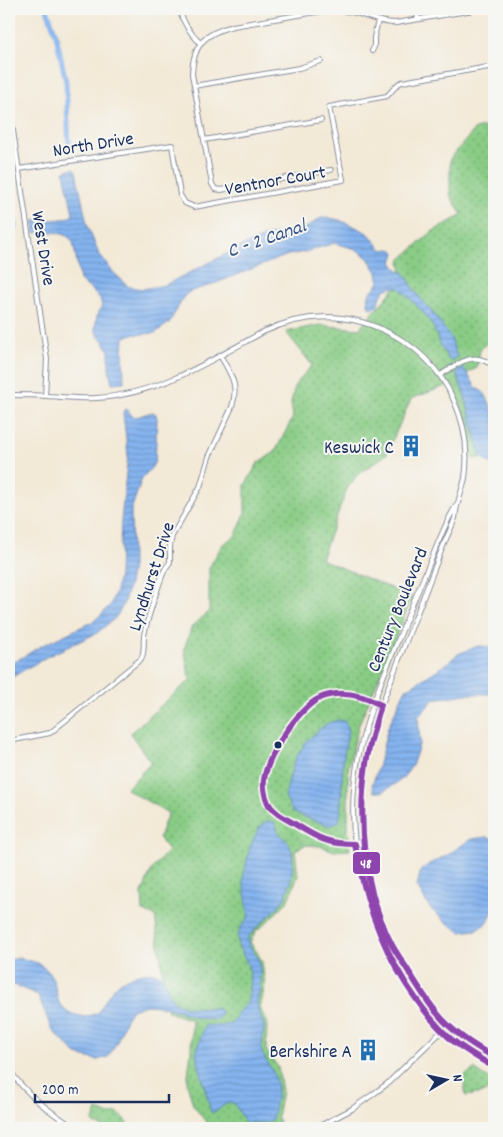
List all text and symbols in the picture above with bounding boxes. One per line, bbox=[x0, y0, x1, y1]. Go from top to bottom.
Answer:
street label: North Drive bbox=[51, 127, 136, 166]
street label: Ventnor Court bbox=[223, 160, 328, 205]
street label: West Drive bbox=[22, 209, 61, 288]
water label: C - 2 Canal bbox=[224, 213, 312, 266]
building icon: Keswick C bbox=[398, 433, 424, 459]
place label: Keswick C bbox=[324, 436, 394, 463]
street label: Lyndhurst Drive bbox=[123, 519, 184, 635]
street label: Century Boulevard bbox=[362, 544, 437, 677]
unlabelled marker bbox=[273, 740, 283, 750]
line badge: 48 bbox=[352, 851, 381, 875]
text: 48 bbox=[360, 855, 372, 875]
building icon: Berkshire A bbox=[355, 1037, 381, 1063]
place label: Berkshire A bbox=[269, 1040, 352, 1067]
north arrow bbox=[420, 1054, 470, 1104]
scale bar bbox=[35, 1072, 169, 1104]
text: N bbox=[446, 1073, 467, 1083]
text: 200 m bbox=[42, 1080, 79, 1102]

